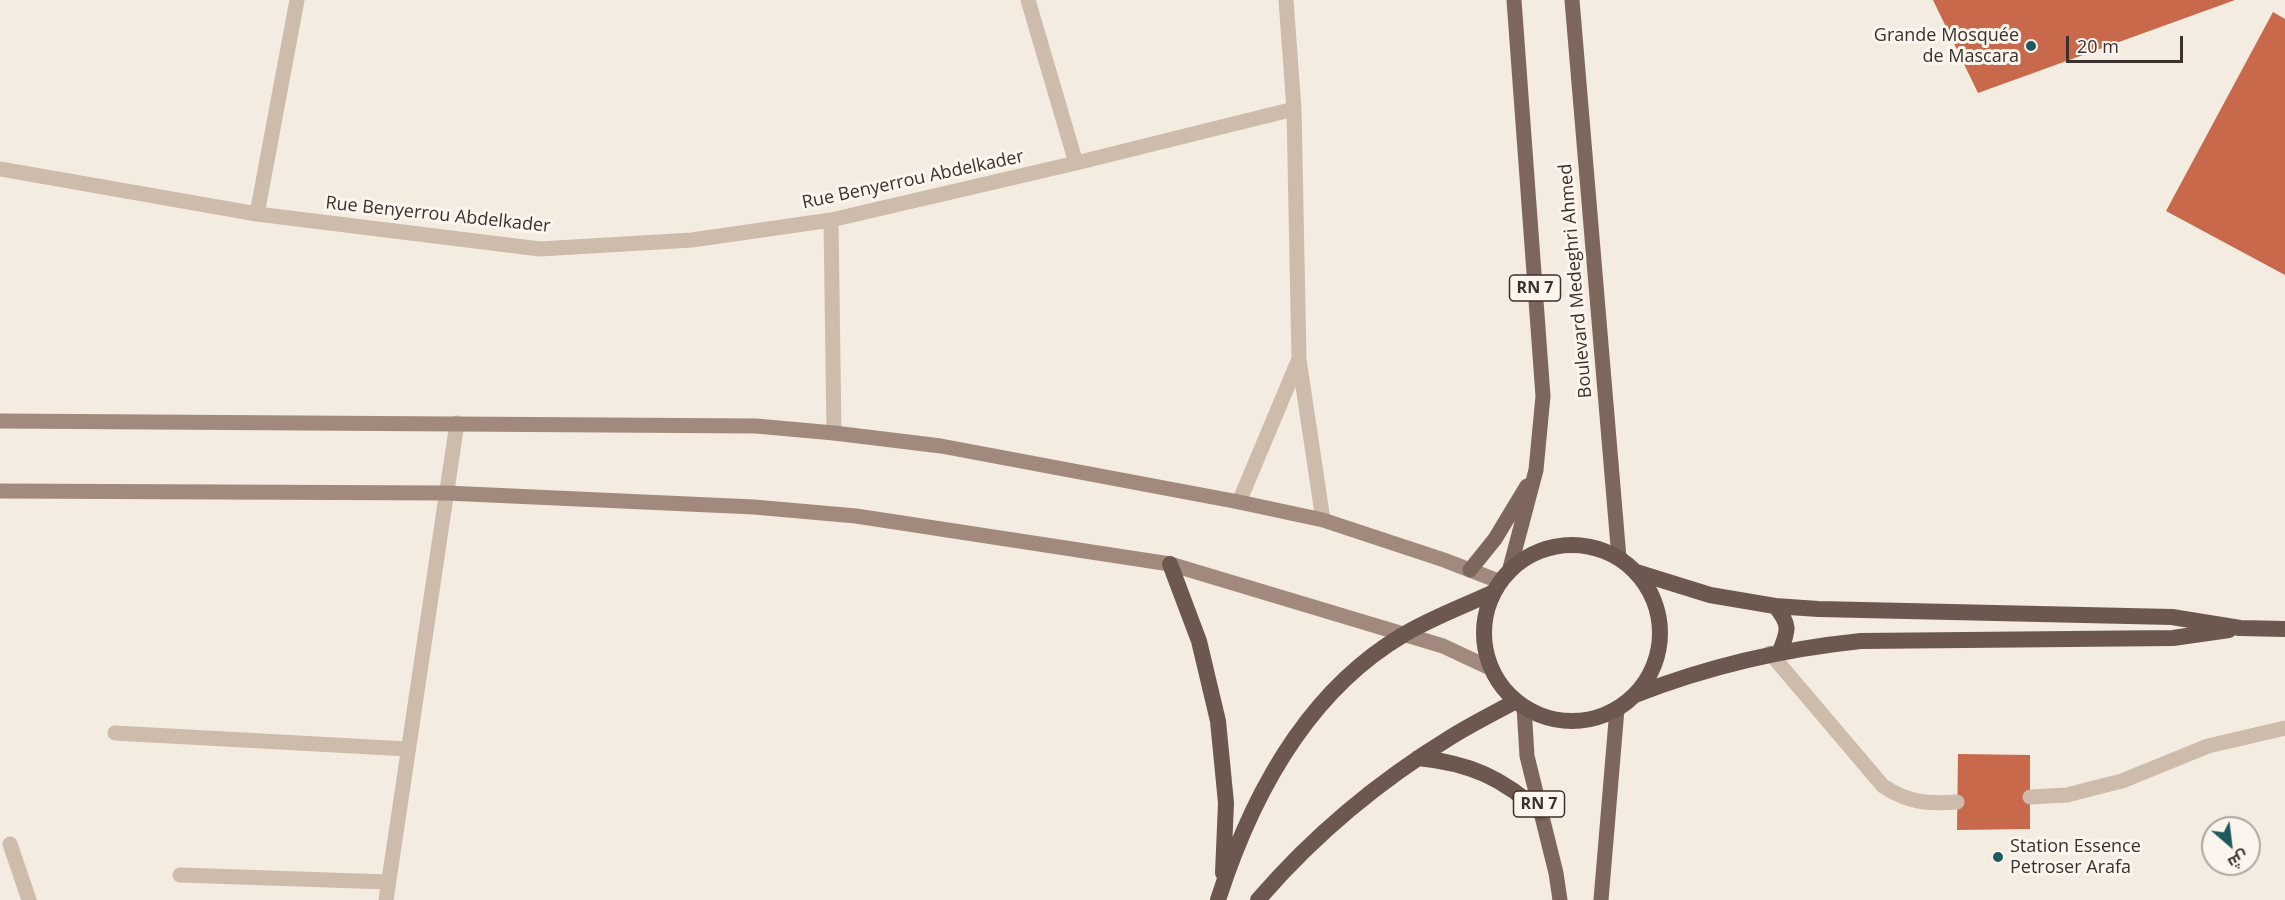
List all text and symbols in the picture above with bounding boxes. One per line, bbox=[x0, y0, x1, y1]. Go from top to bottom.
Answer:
scale bar bbox=[2069, 24, 2186, 62]
place label: Grande Mosquée de Mascara bbox=[1874, 25, 2019, 68]
text: 20 m bbox=[2077, 34, 2119, 58]
marker: Grande Mosquée de Mascara bbox=[2024, 39, 2038, 53]
street label: Rue Benyerrou Abdelkader bbox=[800, 146, 1026, 214]
street label: Boulevard Medeghri Ahmed bbox=[1555, 163, 1597, 399]
street label: Rue Benyerrou Abdelkader bbox=[324, 192, 552, 238]
road number: RN 7 bbox=[1510, 275, 1561, 301]
road number: RN 7 bbox=[1514, 791, 1564, 817]
north arrow bbox=[2201, 816, 2261, 876]
place label: Station Essence Petroser Arafa bbox=[2010, 836, 2141, 878]
text: ش bbox=[2224, 846, 2253, 875]
marker: Station Essence Petroser Arafa bbox=[1991, 850, 2005, 864]

